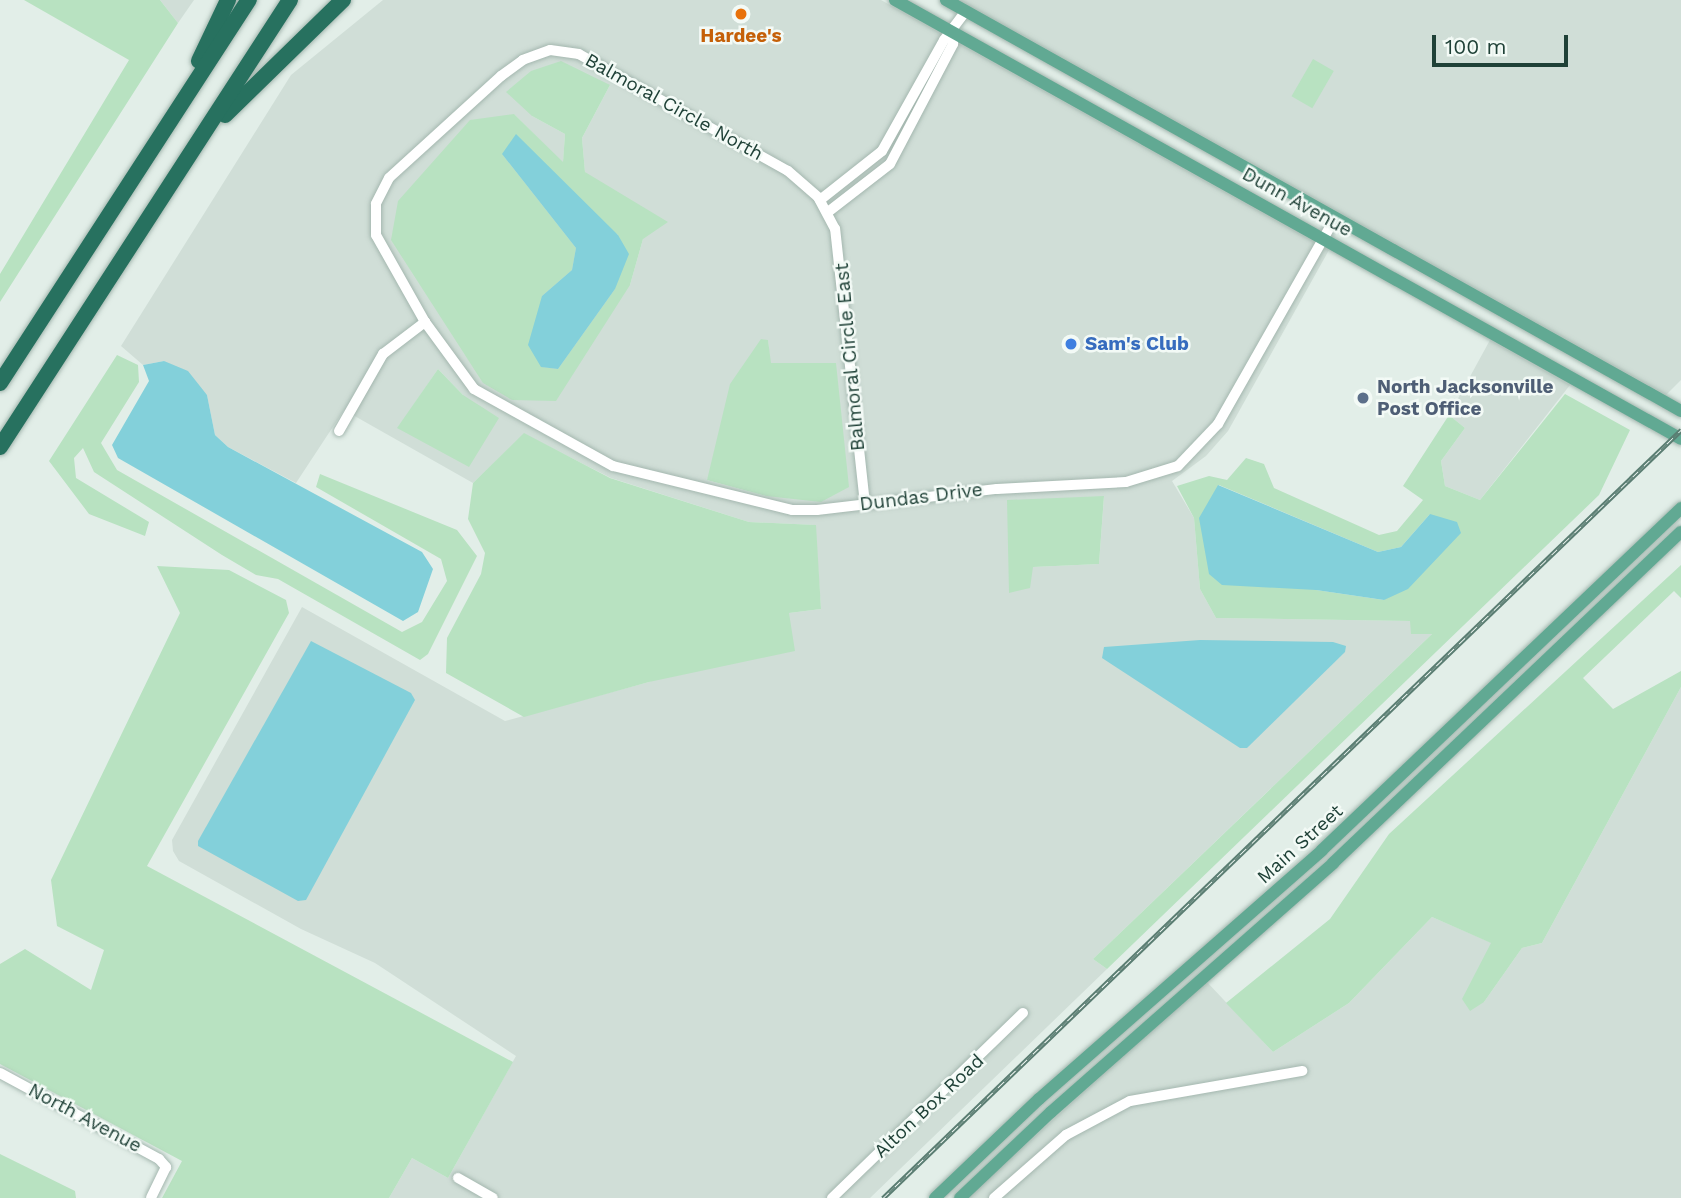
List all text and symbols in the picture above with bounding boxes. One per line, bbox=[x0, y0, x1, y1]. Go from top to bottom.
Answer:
marker: Hardee's bbox=[733, 6, 749, 22]
scale bar bbox=[1436, 21, 1572, 65]
place label: Hardee's bbox=[700, 25, 782, 47]
text: 100 m bbox=[1445, 34, 1507, 59]
street label: Balmoral Circle North bbox=[581, 48, 767, 166]
street label: Dunn Avenue bbox=[1238, 162, 1356, 242]
street label: Balmoral Circle East bbox=[830, 262, 870, 452]
place label: Sam's Club bbox=[1085, 333, 1189, 355]
marker: Sam's Club bbox=[1063, 336, 1079, 352]
place label: North Jacksonville Post Office bbox=[1377, 376, 1554, 420]
marker: North Jacksonville Post Office bbox=[1355, 390, 1371, 406]
street label: Dundas Drive bbox=[858, 478, 984, 516]
street label: Main Street bbox=[1252, 800, 1348, 888]
street label: Alton Box Road bbox=[869, 1049, 989, 1163]
street label: North Avenue bbox=[24, 1078, 146, 1158]

